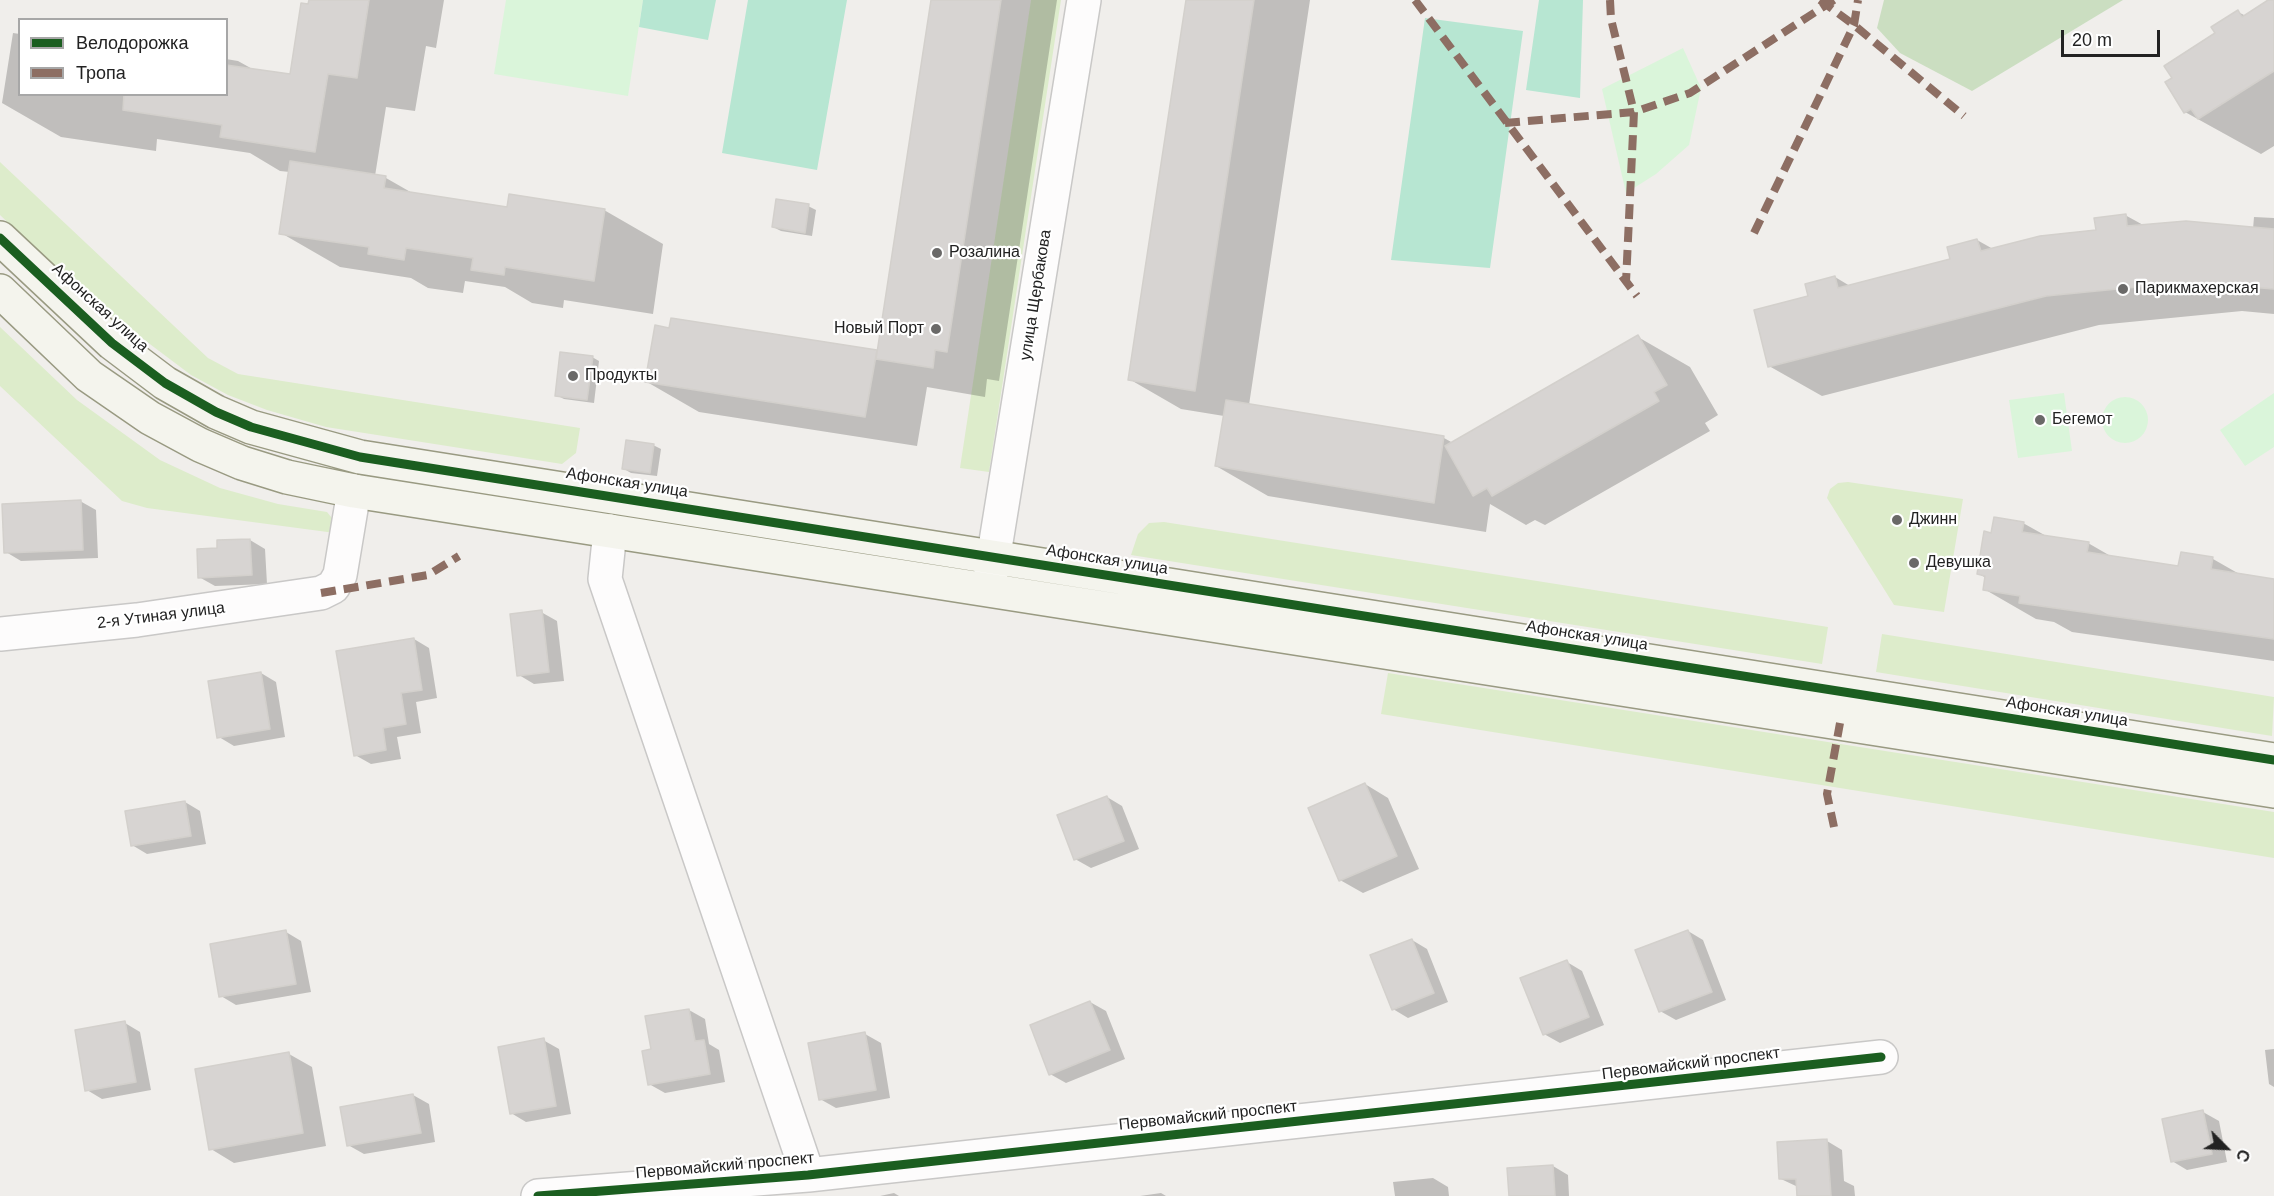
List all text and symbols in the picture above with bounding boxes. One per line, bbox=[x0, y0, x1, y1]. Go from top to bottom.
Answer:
legend bbox=[18, 18, 228, 96]
scale bar bbox=[2064, 18, 2163, 56]
text: 20 m bbox=[2072, 30, 2112, 50]
text: Велодорожка bbox=[76, 33, 188, 53]
text: Тропа bbox=[76, 63, 126, 83]
street label: улица Щербакова bbox=[1016, 228, 1056, 362]
place label: Розалина bbox=[949, 243, 1020, 263]
marker: Розалина bbox=[930, 246, 944, 260]
street label: Афонская улица bbox=[48, 260, 152, 356]
place label: Парикмахерская bbox=[2135, 279, 2259, 299]
marker: Парикмахерская bbox=[2116, 282, 2130, 296]
place label: Новый Порт bbox=[834, 319, 924, 339]
marker: Новый Порт bbox=[929, 322, 943, 336]
place label: Продукты bbox=[585, 366, 657, 386]
marker: Продукты bbox=[566, 369, 580, 383]
place label: Бегемот bbox=[2052, 410, 2113, 430]
marker: Бегемот bbox=[2033, 413, 2047, 427]
street label: Афонская улица bbox=[565, 464, 689, 502]
place label: Джинн bbox=[1909, 510, 1957, 530]
marker: Джинн bbox=[1890, 513, 1904, 527]
street label: Афонская улица bbox=[1045, 541, 1169, 579]
place label: Девушка bbox=[1926, 553, 1991, 573]
marker: Девушка bbox=[1907, 556, 1921, 570]
street label: 2-я Утиная улица bbox=[96, 599, 226, 633]
street label: Афонская улица bbox=[1525, 617, 1649, 655]
street label: Афонская улица bbox=[2005, 693, 2129, 731]
street label: Первомайский проспект bbox=[1601, 1044, 1781, 1084]
street label: Первомайский проспект bbox=[1118, 1097, 1298, 1135]
north arrow bbox=[2196, 1118, 2256, 1178]
text: С bbox=[2233, 1147, 2253, 1164]
street label: Первомайский проспект bbox=[635, 1149, 815, 1183]

